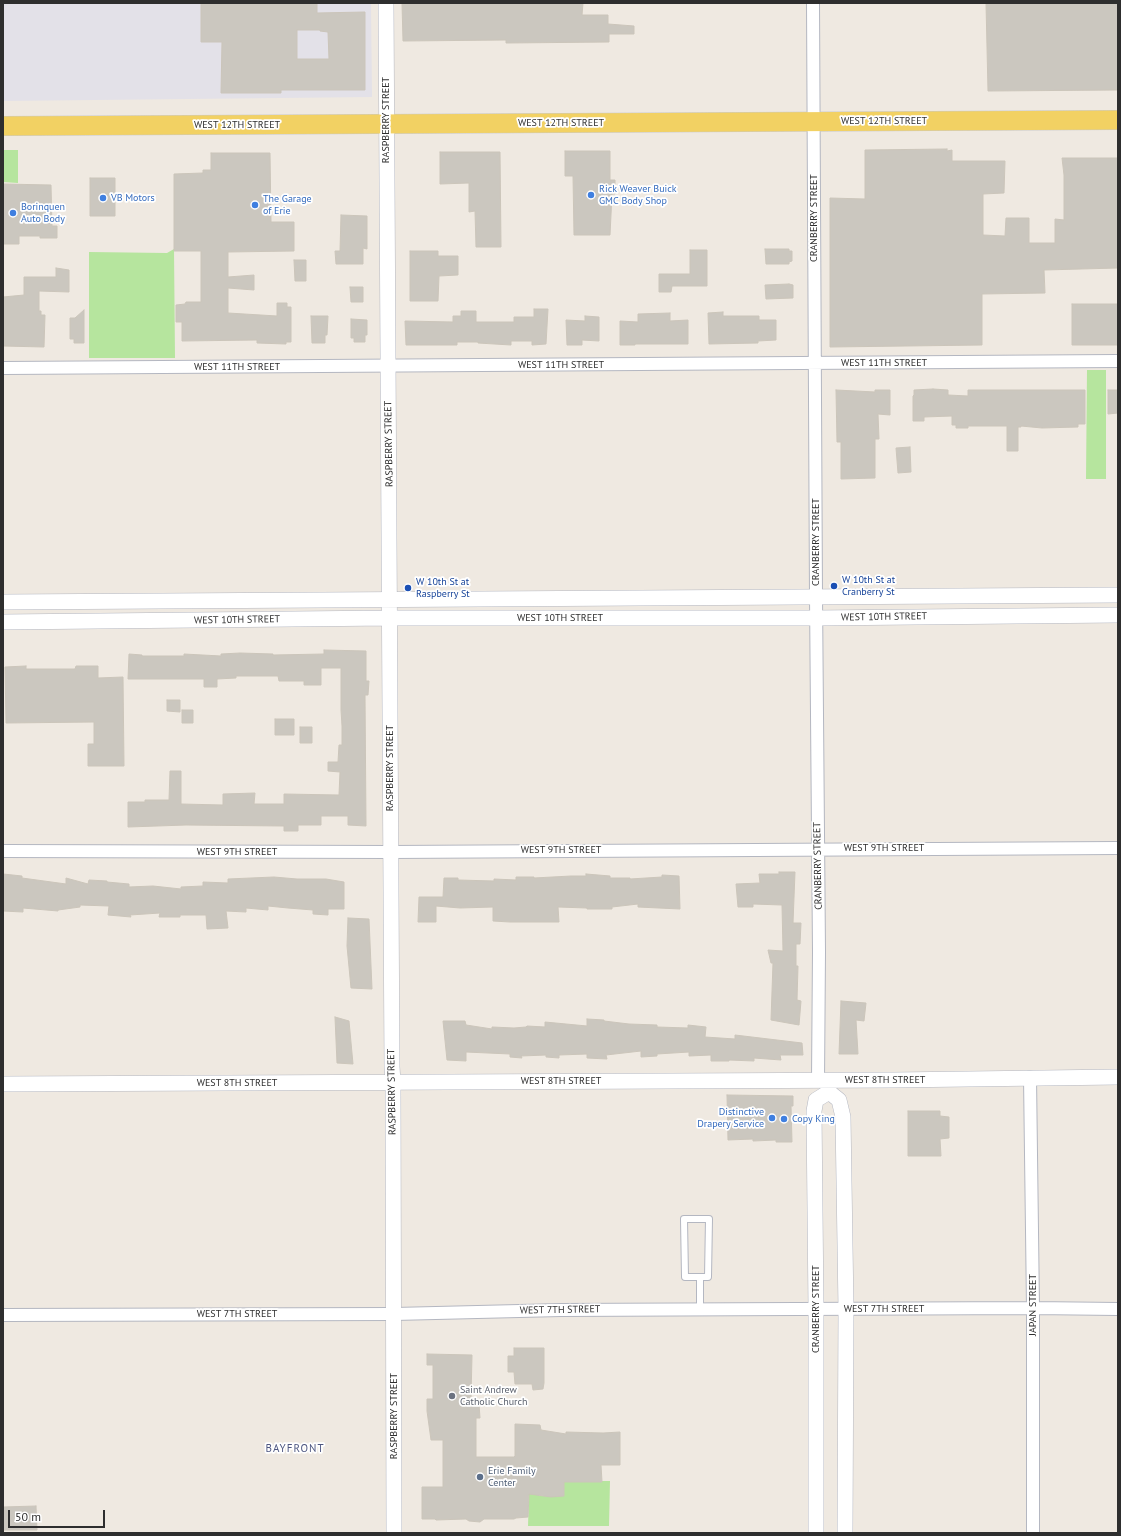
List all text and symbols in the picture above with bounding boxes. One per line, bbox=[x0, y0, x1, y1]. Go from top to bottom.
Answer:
street label: RASPBERRY STREET bbox=[380, 77, 392, 163]
street label: WEST 12TH STREET bbox=[841, 115, 927, 127]
street label: WEST 12TH STREET bbox=[518, 117, 604, 129]
street label: WEST 12TH STREET bbox=[194, 119, 280, 131]
street label: CRANBERRY STREET bbox=[808, 174, 820, 262]
place label: Rick Weaver Buick GMC Body Shop bbox=[599, 183, 677, 206]
marker: Rick Weaver Buick GMC Body Shop bbox=[586, 190, 596, 200]
place label: VB Motors bbox=[111, 192, 155, 204]
marker: VB Motors bbox=[98, 193, 108, 203]
place label: The Garage of Erie bbox=[263, 193, 312, 216]
marker: The Garage of Erie bbox=[250, 200, 260, 210]
place label: Borinquen Auto Body bbox=[21, 201, 65, 224]
marker: Borinquen Auto Body bbox=[8, 208, 18, 218]
street label: WEST 11TH STREET bbox=[841, 357, 927, 369]
street label: WEST 11TH STREET bbox=[518, 359, 604, 371]
street label: WEST 11TH STREET bbox=[194, 361, 280, 373]
street label: RASPBERRY STREET bbox=[382, 401, 396, 487]
street label: CRANBERRY STREET bbox=[810, 498, 822, 586]
place label: W 10th St at Cranberry St bbox=[842, 574, 895, 598]
place label: W 10th St at Raspberry St bbox=[416, 576, 470, 600]
marker: W 10th St at Cranberry St bbox=[829, 581, 839, 591]
marker: W 10th St at Raspberry St bbox=[403, 583, 413, 593]
street label: WEST 10TH STREET bbox=[841, 610, 927, 624]
street label: WEST 10TH STREET bbox=[517, 612, 603, 624]
street label: WEST 10TH STREET bbox=[194, 613, 280, 627]
street label: RASPBERRY STREET bbox=[384, 725, 396, 811]
street label: CRANBERRY STREET bbox=[811, 822, 825, 910]
street label: WEST 9TH STREET bbox=[844, 842, 924, 854]
street label: WEST 9TH STREET bbox=[521, 844, 601, 856]
street label: WEST 9TH STREET bbox=[197, 846, 277, 858]
street label: RASPBERRY STREET bbox=[385, 1049, 399, 1135]
street label: WEST 8TH STREET bbox=[845, 1074, 925, 1086]
street label: WEST 8TH STREET bbox=[521, 1075, 601, 1087]
street label: WEST 8TH STREET bbox=[197, 1077, 277, 1089]
place label: Distinctive Drapery Service bbox=[697, 1106, 764, 1130]
marker: Distinctive Drapery Service bbox=[767, 1113, 777, 1123]
place label: Copy King bbox=[792, 1113, 835, 1125]
marker: Copy King bbox=[779, 1114, 789, 1124]
street label: CRANBERRY STREET bbox=[810, 1265, 822, 1353]
street label: JAPAN STREET bbox=[1027, 1274, 1039, 1336]
street label: WEST 7TH STREET bbox=[520, 1303, 600, 1317]
street label: WEST 7TH STREET bbox=[844, 1303, 924, 1315]
street label: WEST 7TH STREET bbox=[197, 1308, 277, 1320]
street label: RASPBERRY STREET bbox=[388, 1373, 400, 1459]
place label: Saint Andrew Catholic Church bbox=[460, 1384, 527, 1408]
marker: Saint Andrew Catholic Church bbox=[447, 1391, 457, 1401]
district label: BAYFRONT bbox=[265, 1442, 325, 1456]
place label: Erie Family Center bbox=[488, 1465, 536, 1488]
marker: Erie Family Center bbox=[475, 1472, 485, 1482]
scale bar bbox=[10, 1502, 107, 1528]
text: 50 m bbox=[15, 1509, 41, 1524]

